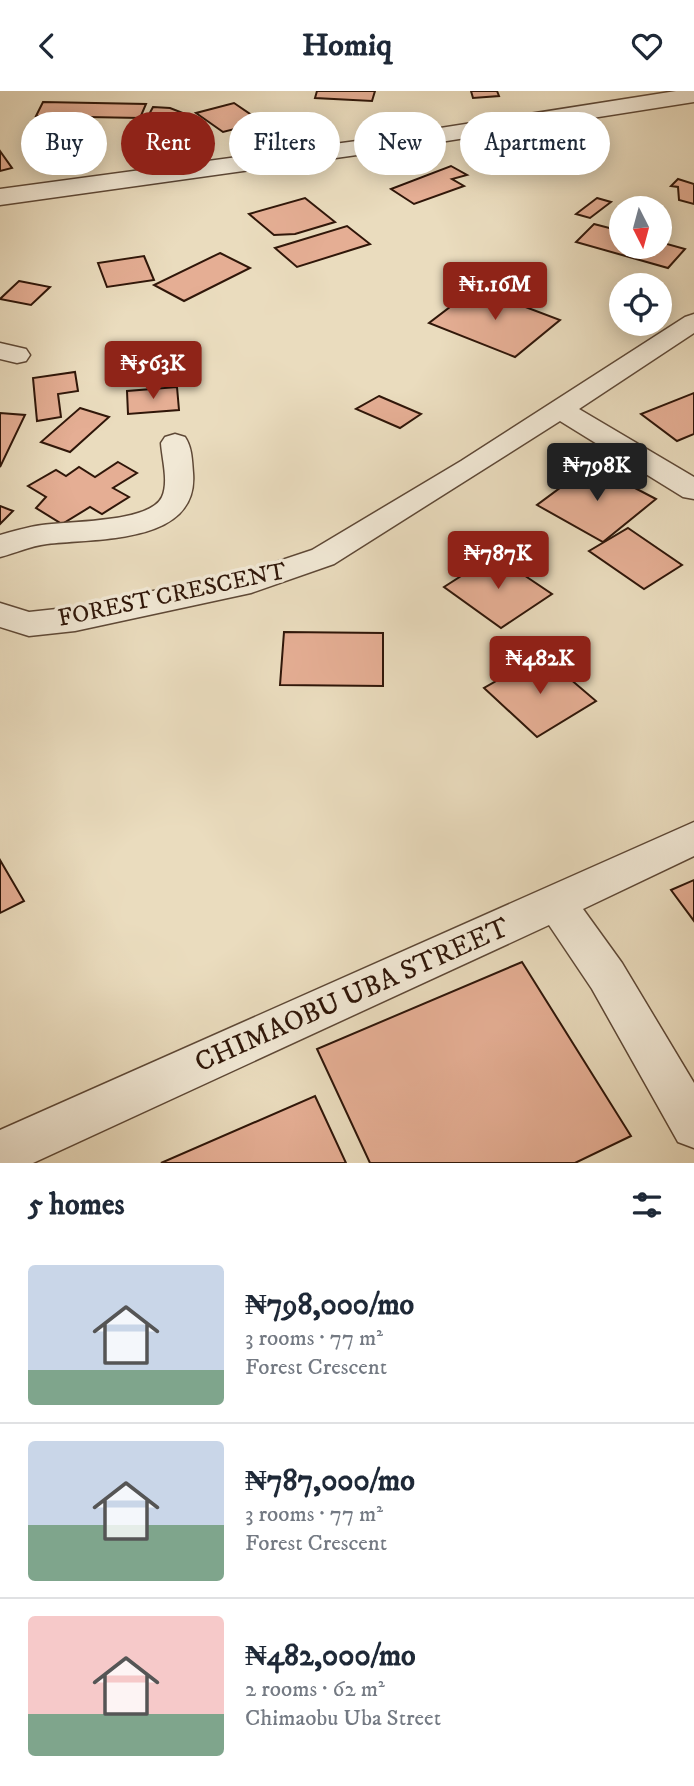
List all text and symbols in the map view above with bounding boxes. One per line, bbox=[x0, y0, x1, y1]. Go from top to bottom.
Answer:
text: Homiq bbox=[302, 26, 392, 66]
icon: back bbox=[28, 27, 66, 65]
icon: heart bbox=[628, 27, 666, 65]
chip: Buy bbox=[21, 112, 107, 175]
chip: Rent bbox=[121, 112, 215, 175]
chip: Filters bbox=[229, 112, 340, 175]
chip: New bbox=[354, 112, 446, 175]
chip: Apartment bbox=[460, 112, 610, 175]
north arrow bbox=[609, 196, 672, 259]
map controls bbox=[609, 196, 672, 336]
pin: ₦1.16M bbox=[438, 263, 552, 322]
text: ₦1.16M bbox=[459, 270, 531, 299]
button: locate bbox=[609, 273, 672, 336]
pin: ₦563K bbox=[104, 341, 202, 401]
text: ₦563K bbox=[121, 349, 185, 378]
pin: ₦798K bbox=[548, 443, 646, 503]
text: ₦798K bbox=[563, 451, 631, 480]
pin: ₦787K bbox=[449, 531, 547, 591]
text: ₦787K bbox=[464, 539, 532, 568]
street label: FOREST CRESCENT bbox=[55, 556, 289, 634]
pin: ₦482K bbox=[491, 637, 589, 696]
text: ₦482K bbox=[506, 644, 574, 673]
street label: CHIMAOBU UBA STREET bbox=[189, 910, 515, 1080]
icon: filters bbox=[628, 1186, 666, 1224]
text: 5 homes bbox=[28, 1187, 124, 1224]
text: ₦798,000/mo bbox=[245, 1287, 414, 1324]
icon: home bbox=[84, 1293, 168, 1377]
text: 3 rooms · 77 m² bbox=[245, 1324, 383, 1353]
text: Forest Crescent bbox=[245, 1353, 387, 1382]
text: ₦787,000/mo bbox=[245, 1463, 415, 1500]
icon: home bbox=[84, 1469, 168, 1553]
text: 3 rooms · 77 m² bbox=[245, 1500, 383, 1529]
text: Forest Crescent bbox=[245, 1529, 387, 1558]
text: ₦482,000/mo bbox=[245, 1638, 416, 1675]
icon: home bbox=[84, 1644, 168, 1728]
text: 2 rooms · 62 m² bbox=[245, 1675, 385, 1704]
text: Chimaobu Uba Street bbox=[245, 1704, 441, 1733]

